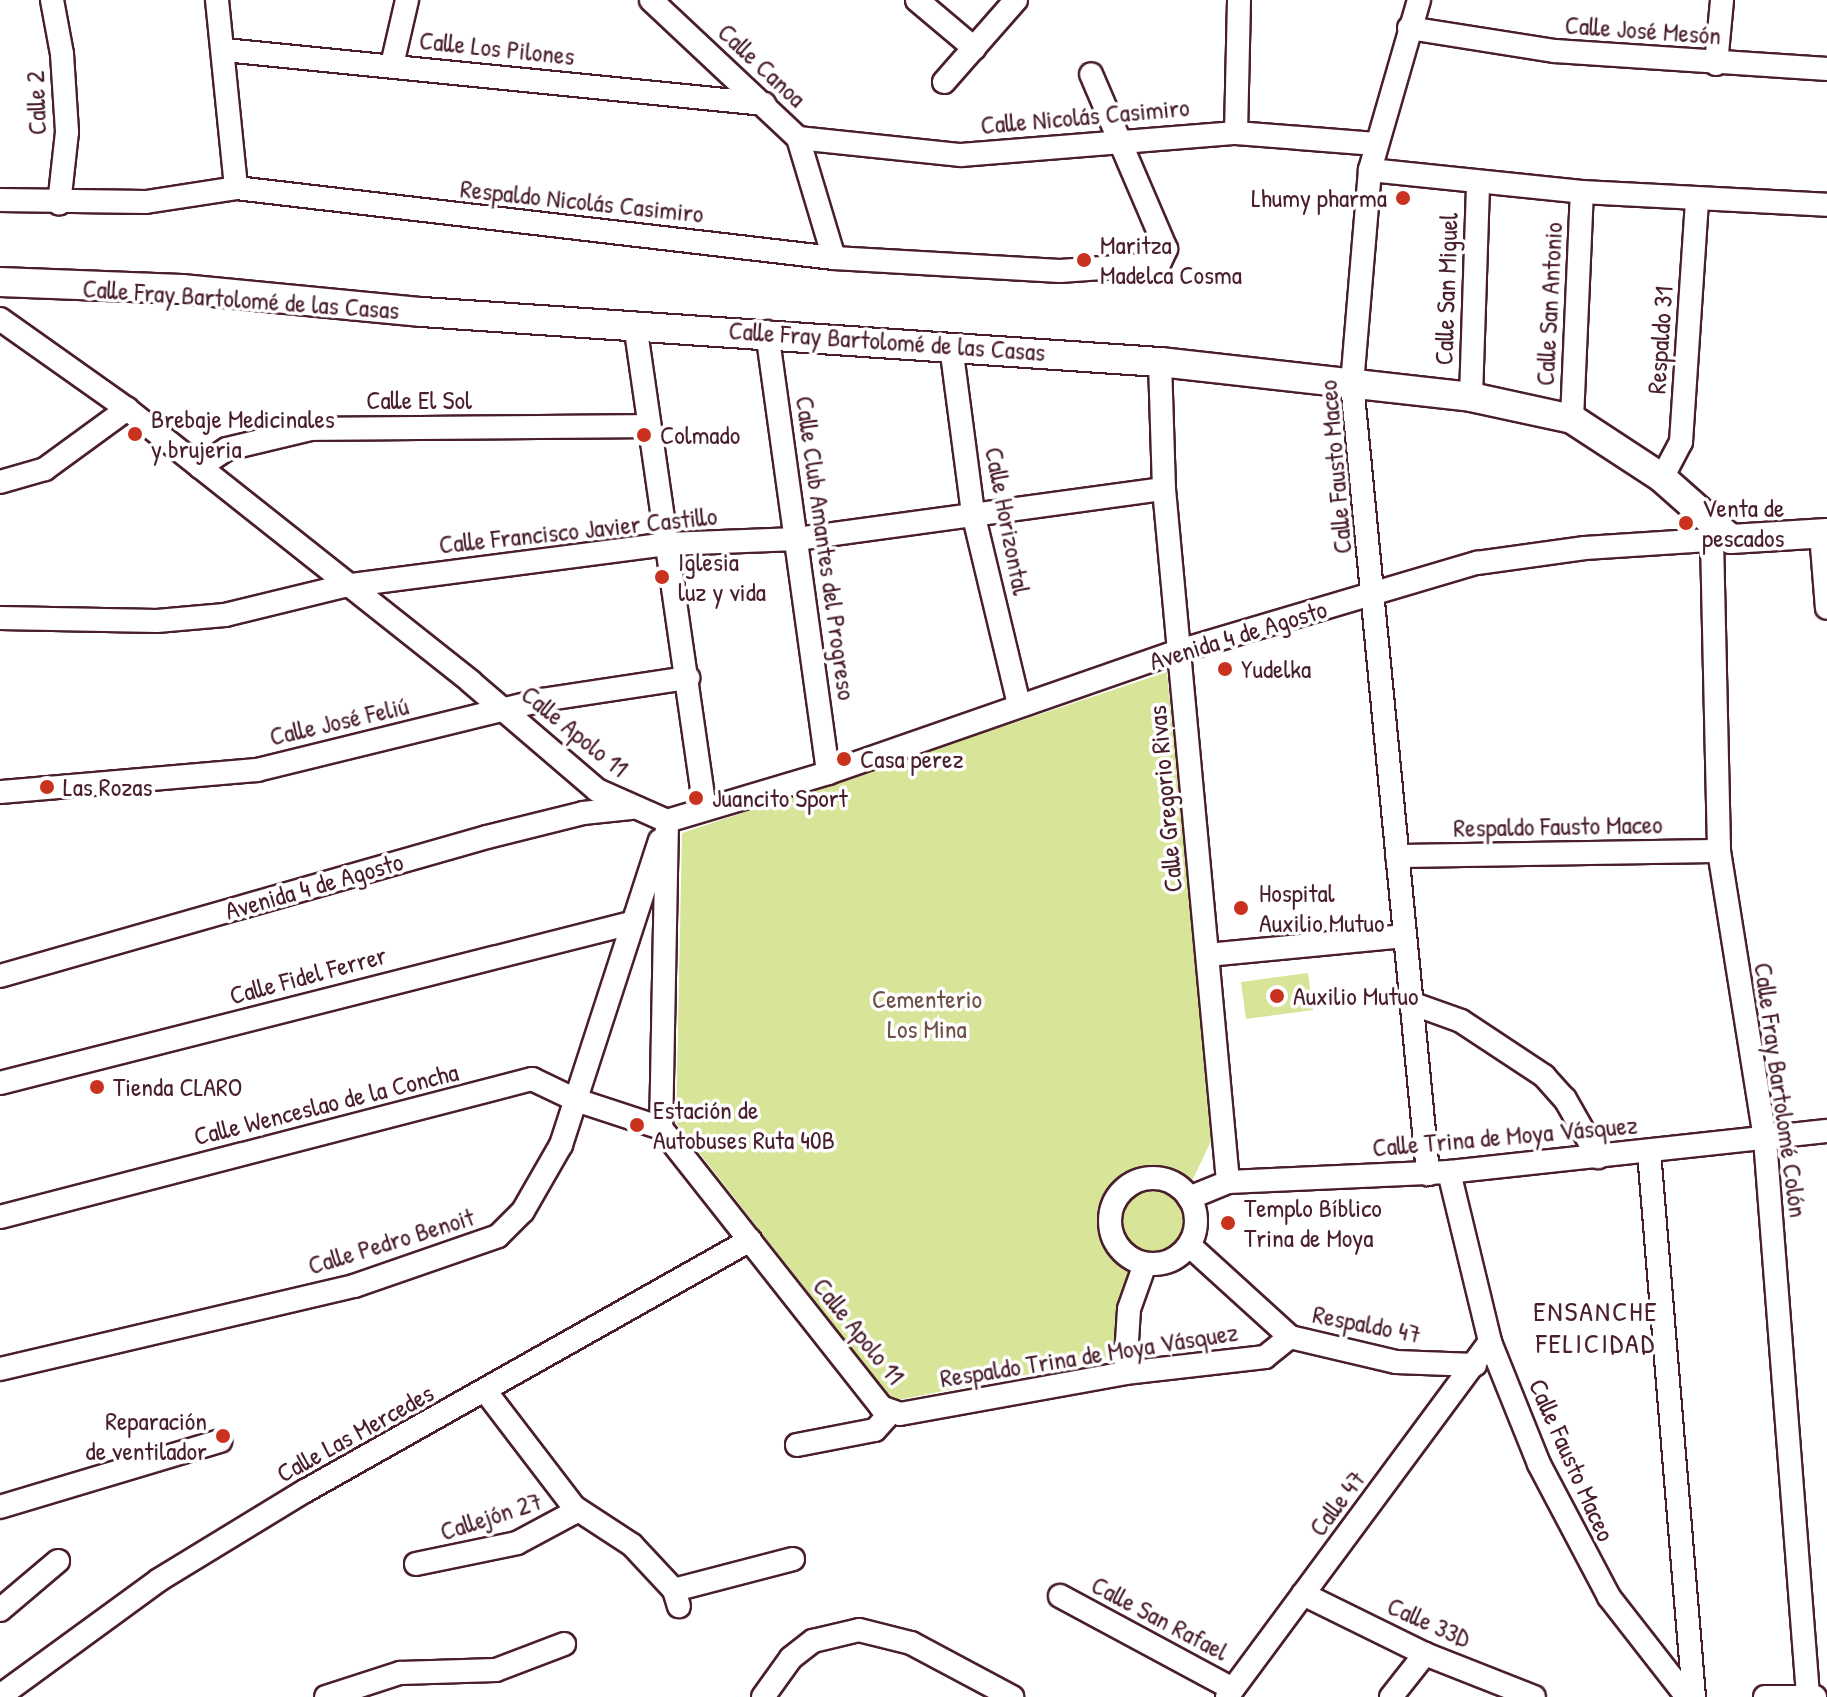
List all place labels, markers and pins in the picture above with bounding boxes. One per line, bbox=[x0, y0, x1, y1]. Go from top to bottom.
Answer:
place label: Lhumy pharma bbox=[1251, 182, 1387, 214]
marker: Lhumy pharma bbox=[1394, 189, 1412, 207]
place label: Maritza Madelca Cosma bbox=[1100, 229, 1242, 290]
marker: Maritza Madelca Cosma bbox=[1075, 251, 1093, 269]
place label: Brebaje Medicinales y brujeria bbox=[151, 403, 335, 464]
place label: Colmado bbox=[660, 419, 740, 451]
marker: Brebaje Medicinales y brujeria bbox=[126, 425, 144, 443]
marker: Colmado bbox=[635, 426, 653, 444]
place label: Venta de pescados bbox=[1702, 492, 1784, 554]
marker: Venta de pescados bbox=[1677, 514, 1695, 532]
place label: Iglesia luz y vida bbox=[678, 546, 766, 608]
marker: Iglesia luz y vida bbox=[653, 568, 671, 586]
place label: Yudelka bbox=[1241, 653, 1311, 685]
marker: Yudelka bbox=[1216, 660, 1234, 678]
place label: Casa perez bbox=[860, 743, 964, 775]
marker: Casa perez bbox=[835, 750, 853, 768]
place label: Las Rozas bbox=[63, 771, 152, 803]
marker: Las Rozas bbox=[38, 778, 56, 796]
place label: Juancito Sport bbox=[712, 782, 848, 814]
marker: Juancito Sport bbox=[687, 789, 705, 807]
place label: Hospital Auxilio Mutuo bbox=[1259, 877, 1384, 938]
marker: Hospital Auxilio Mutuo bbox=[1230, 897, 1252, 919]
place label: Auxilio Mutuo bbox=[1293, 980, 1418, 1012]
marker: Auxilio Mutuo bbox=[1268, 987, 1286, 1005]
place label: Tienda CLARO bbox=[113, 1071, 242, 1103]
marker: Tienda CLARO bbox=[88, 1078, 106, 1096]
place label: Estación de Autobuses Ruta 40B bbox=[653, 1094, 835, 1156]
marker: Estación de Autobuses Ruta 40B bbox=[628, 1116, 646, 1134]
place label: Templo Bíblico Trina de Moya bbox=[1244, 1192, 1382, 1254]
marker: Templo Bíblico Trina de Moya bbox=[1219, 1214, 1237, 1232]
place label: Reparación de ventilador bbox=[86, 1405, 207, 1466]
marker: Reparación de ventilador bbox=[214, 1427, 232, 1445]

